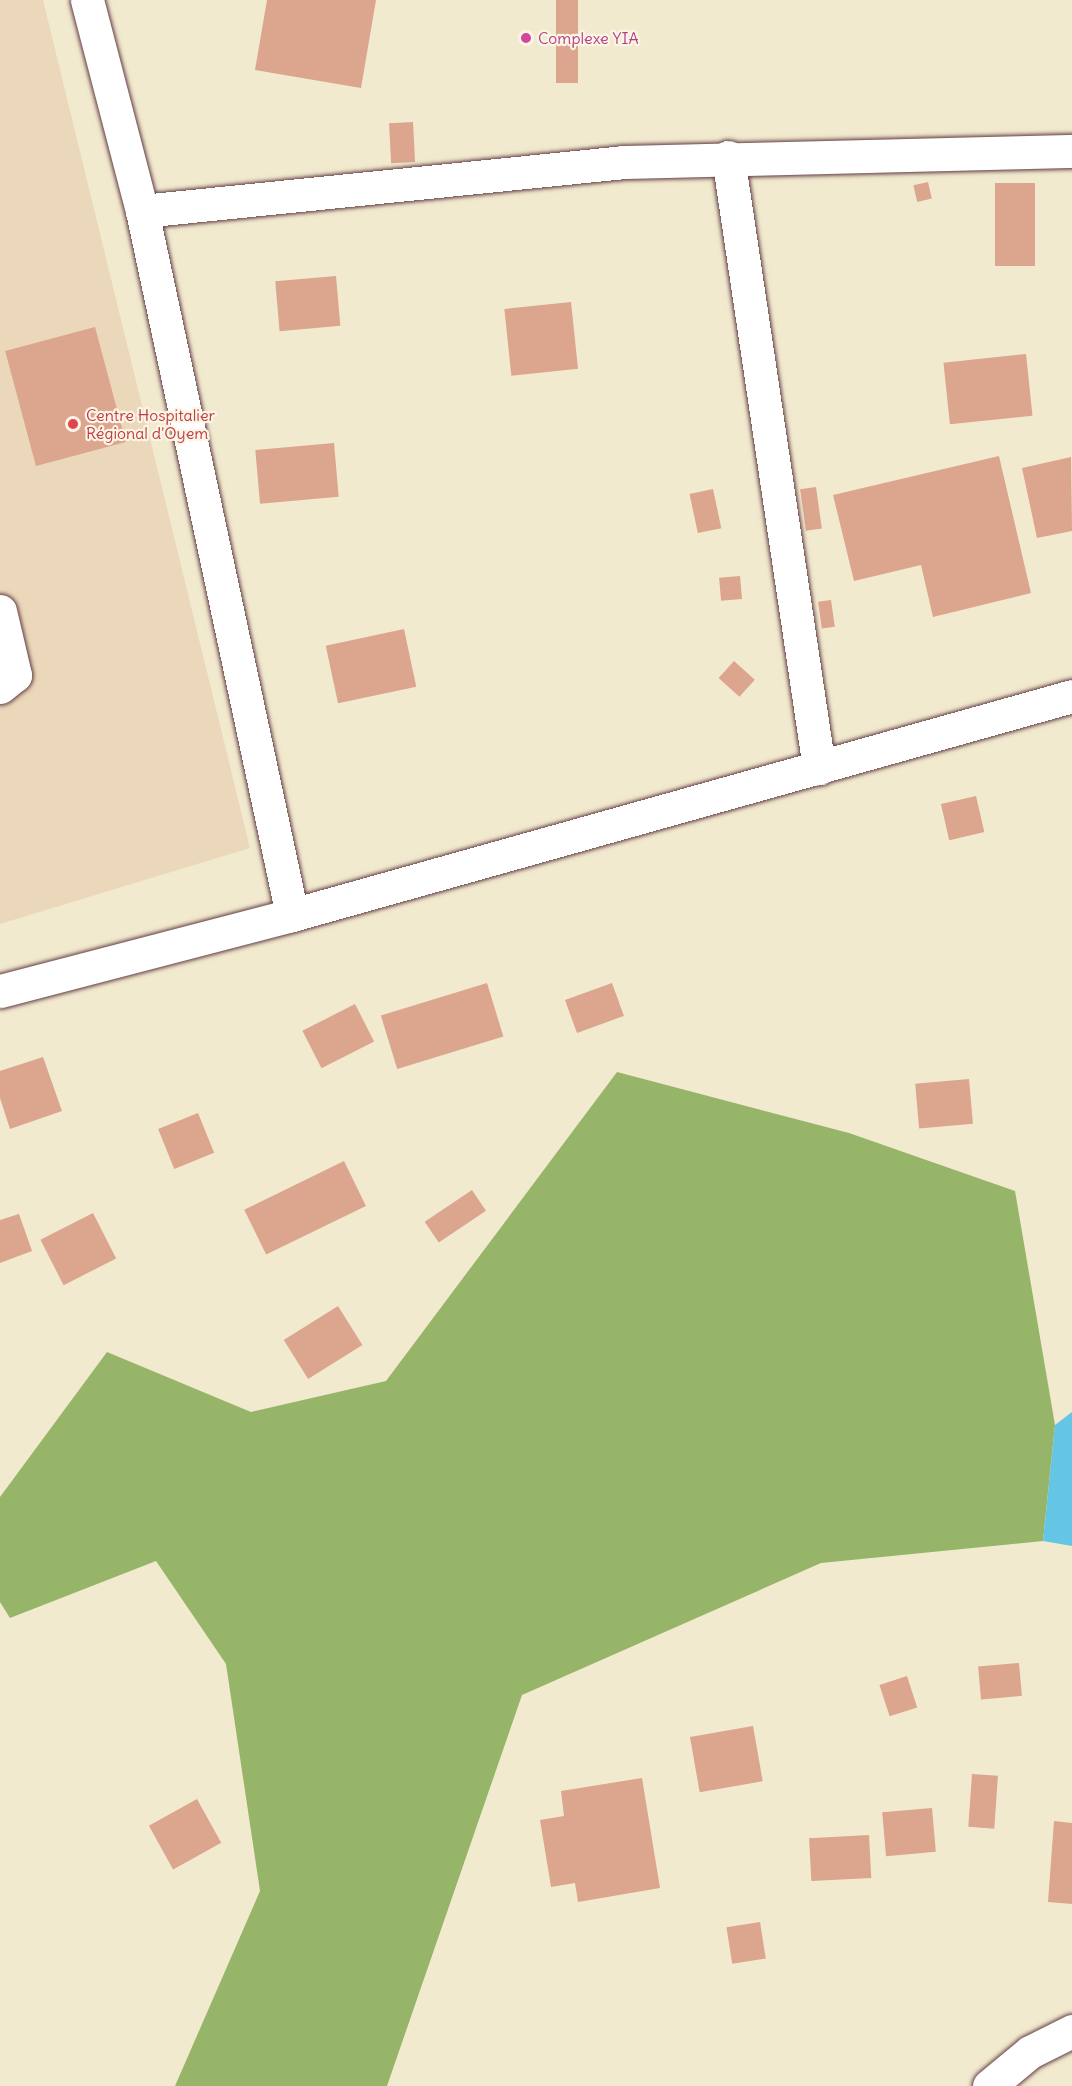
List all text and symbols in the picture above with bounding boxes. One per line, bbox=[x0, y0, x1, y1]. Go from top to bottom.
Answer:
place label: Complexe YIA bbox=[538, 28, 639, 48]
marker: Complexe YIA bbox=[519, 31, 533, 45]
place label: Centre Hospitalier Régional d'Oyem bbox=[86, 405, 215, 443]
marker: Centre Hospitalier Régional d'Oyem bbox=[64, 415, 82, 433]

